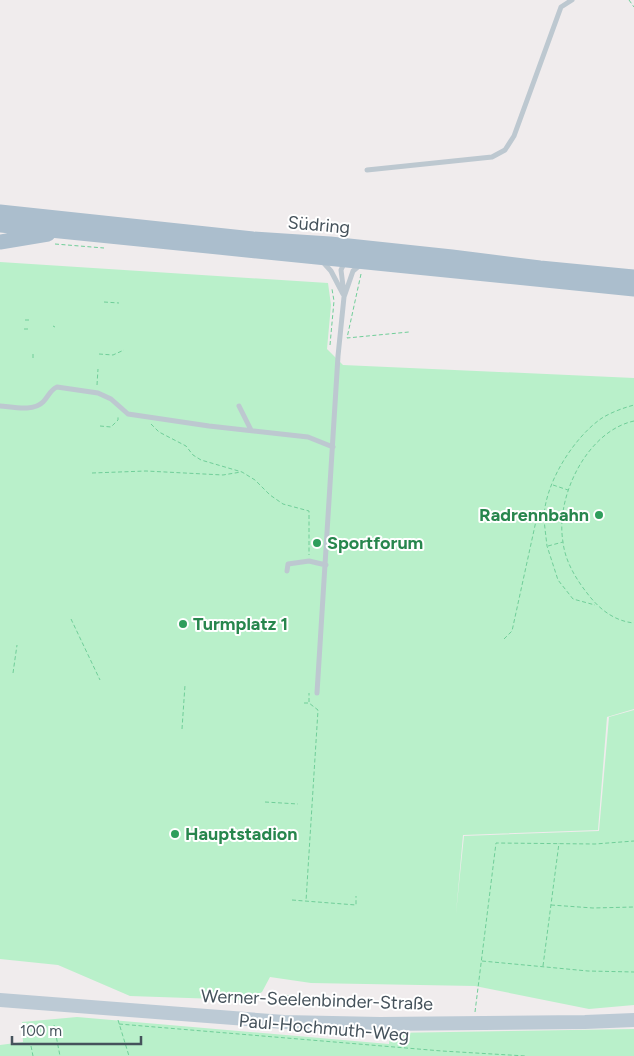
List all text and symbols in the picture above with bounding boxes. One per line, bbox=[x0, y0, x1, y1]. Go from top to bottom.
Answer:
street label: Südring bbox=[287, 211, 351, 239]
place label: Radrennbahn bbox=[479, 504, 589, 526]
marker: Radrennbahn bbox=[593, 509, 605, 521]
place label: Sportforum bbox=[327, 532, 423, 554]
marker: Sportforum bbox=[311, 537, 323, 549]
place label: Turmplatz 1 bbox=[193, 613, 288, 635]
marker: Turmplatz 1 bbox=[177, 618, 189, 630]
place label: Hauptstadion bbox=[185, 823, 298, 845]
marker: Hauptstadion bbox=[169, 828, 181, 840]
street label: Werner-Seelenbinder-Straße bbox=[201, 985, 434, 1015]
street label: Paul-Hochmuth-Weg bbox=[238, 1010, 410, 1046]
scale bar bbox=[12, 1014, 141, 1046]
text: 100 m bbox=[20, 1022, 62, 1040]

